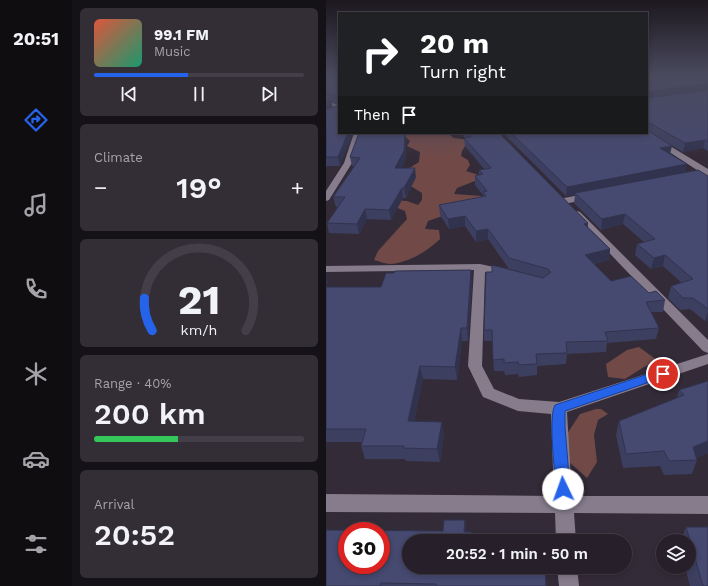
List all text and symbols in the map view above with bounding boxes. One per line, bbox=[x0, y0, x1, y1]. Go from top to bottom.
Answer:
text: 99.1 FM bbox=[154, 26, 209, 44]
text: 20 m bbox=[420, 27, 489, 60]
text: 20:51 bbox=[13, 28, 59, 49]
icon: right bbox=[354, 28, 406, 80]
text: Music bbox=[154, 44, 191, 59]
text: Turn right bbox=[420, 61, 506, 82]
icon: previous bbox=[118, 83, 140, 105]
icon: pause bbox=[188, 83, 210, 105]
icon: next bbox=[258, 83, 280, 105]
icon: arrive bbox=[398, 104, 420, 126]
icon: directions bbox=[22, 106, 50, 134]
text: Then bbox=[354, 106, 390, 124]
text: Climate bbox=[94, 150, 143, 165]
text: 19° bbox=[176, 170, 222, 205]
text: − bbox=[94, 175, 107, 200]
text: + bbox=[291, 175, 304, 200]
icon: music bbox=[22, 191, 50, 219]
icon: phone bbox=[22, 275, 50, 303]
text: 21 bbox=[178, 275, 220, 324]
text: km/h bbox=[181, 322, 217, 338]
pin bbox=[646, 357, 680, 391]
icon: climate bbox=[22, 360, 50, 388]
icon: arrive bbox=[652, 363, 674, 385]
text: Range · 40% bbox=[94, 376, 171, 391]
text: 200 km bbox=[94, 396, 205, 431]
icon: car bbox=[22, 445, 50, 473]
position arrow bbox=[542, 468, 584, 510]
text: Arrival bbox=[94, 497, 135, 512]
text: 20:52 bbox=[94, 517, 175, 552]
speed limit sign: 30 bbox=[338, 522, 390, 574]
icon: filters bbox=[22, 530, 50, 558]
map controls bbox=[656, 534, 696, 574]
button: layers bbox=[656, 534, 696, 574]
text: 20:52 · 1 min · 50 m bbox=[446, 545, 588, 563]

